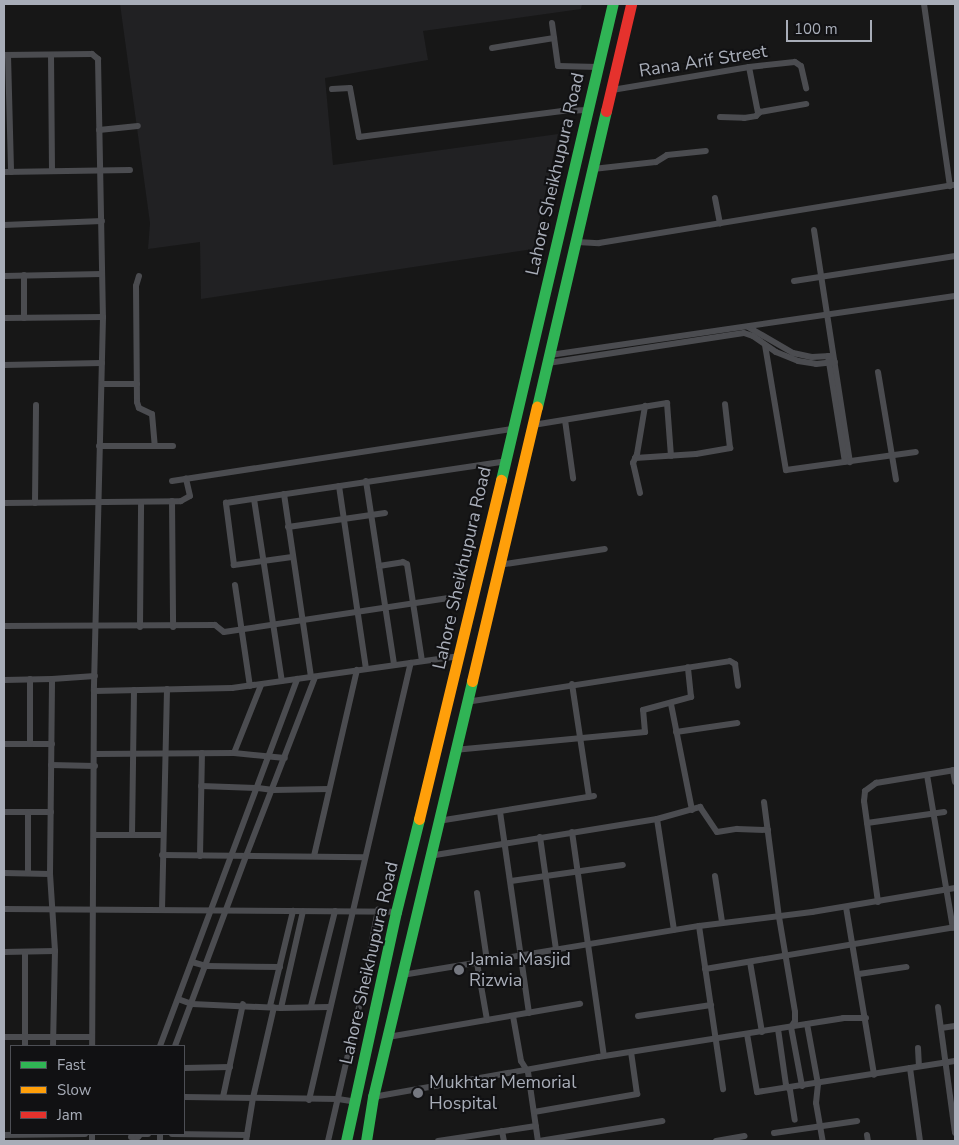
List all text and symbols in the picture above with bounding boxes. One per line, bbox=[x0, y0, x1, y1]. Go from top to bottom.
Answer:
scale bar bbox=[789, 10, 875, 42]
text: 100 m bbox=[794, 19, 838, 39]
street label: Rana Arif Street bbox=[637, 40, 769, 82]
street label: Lahore Sheikhupura Road bbox=[521, 71, 589, 277]
street label: Lahore Sheikhupura Road bbox=[428, 465, 496, 671]
street label: Lahore Sheikhupura Road bbox=[335, 860, 403, 1066]
place label: Jamia Masjid Rizwia bbox=[469, 949, 571, 992]
marker: Jamia Masjid Rizwia bbox=[453, 964, 465, 976]
legend bbox=[10, 1045, 185, 1135]
text: Fast bbox=[57, 1055, 85, 1075]
place label: Mukhtar Memorial Hospital bbox=[429, 1072, 576, 1114]
text: Slow bbox=[57, 1080, 91, 1100]
marker: Mukhtar Memorial Hospital bbox=[411, 1086, 425, 1100]
text: Jam bbox=[57, 1105, 83, 1125]

